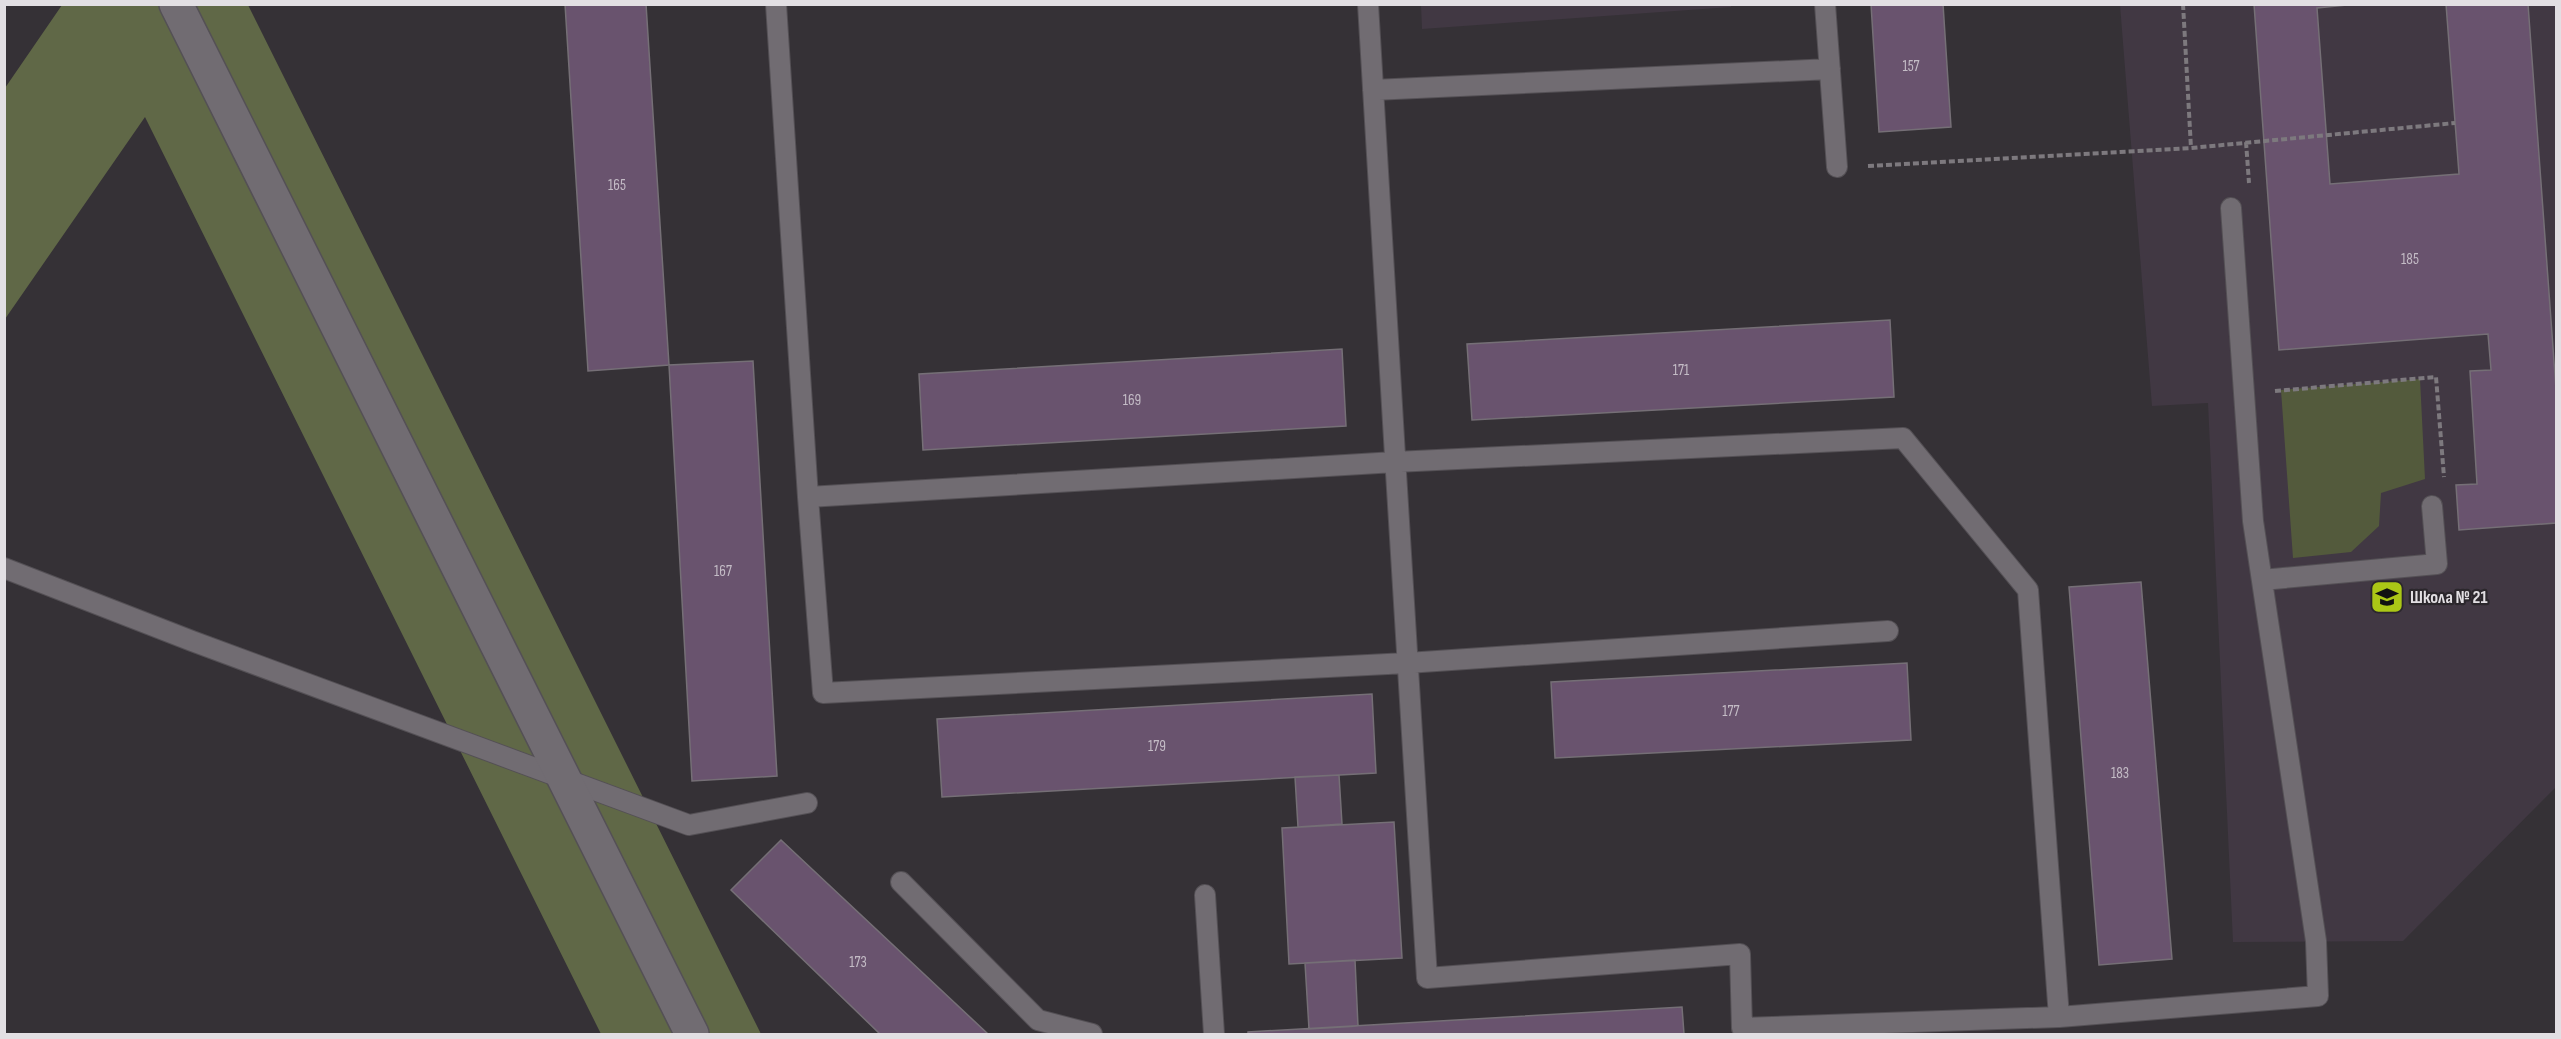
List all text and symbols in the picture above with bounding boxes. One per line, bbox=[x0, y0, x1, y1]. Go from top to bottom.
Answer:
house number: 157 bbox=[1902, 57, 1920, 76]
house number: 165 bbox=[608, 176, 626, 195]
house number: 185 bbox=[2401, 250, 2419, 269]
house number: 171 bbox=[1673, 361, 1690, 380]
house number: 169 bbox=[1123, 391, 1141, 410]
house number: 167 bbox=[714, 562, 732, 581]
school or university icon: Школа № 21 bbox=[2369, 579, 2405, 615]
place label: Школа № 21 bbox=[2410, 587, 2488, 608]
house number: 177 bbox=[1722, 702, 1740, 721]
house number: 179 bbox=[1148, 737, 1166, 756]
house number: 183 bbox=[2111, 764, 2129, 783]
house number: 173 bbox=[849, 953, 867, 972]

